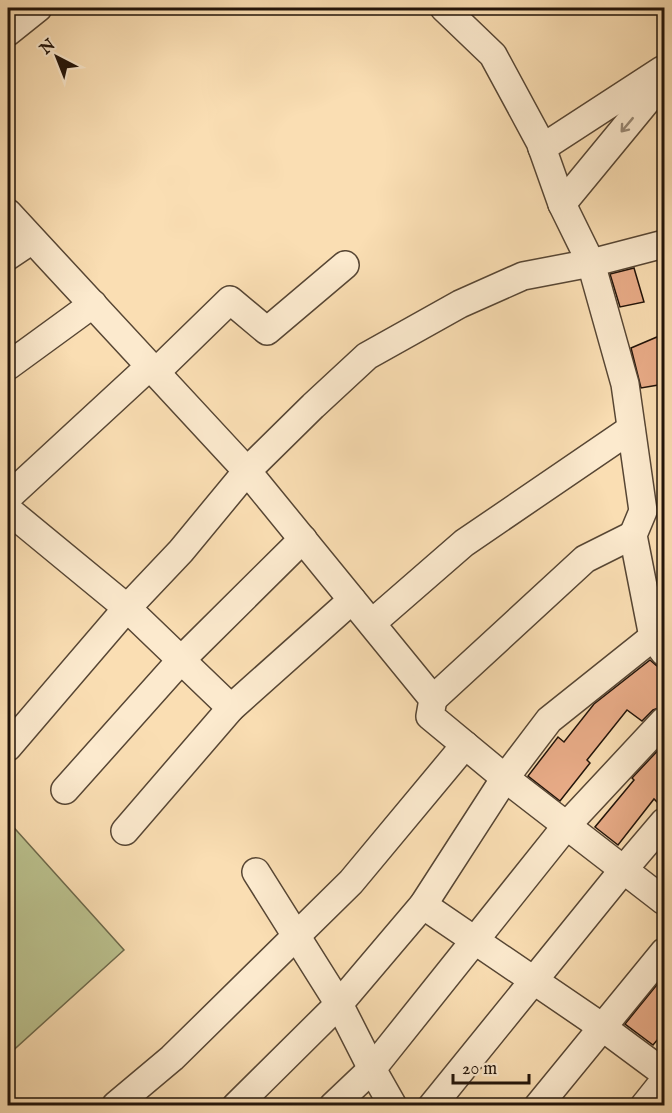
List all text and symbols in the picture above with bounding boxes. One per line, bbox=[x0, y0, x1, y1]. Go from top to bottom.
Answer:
north arrow bbox=[27, 27, 87, 87]
text: N bbox=[36, 35, 60, 60]
one-way arrow bbox=[620, 117, 634, 132]
scale bar bbox=[453, 1047, 530, 1085]
text: 20 m bbox=[462, 1058, 497, 1081]

